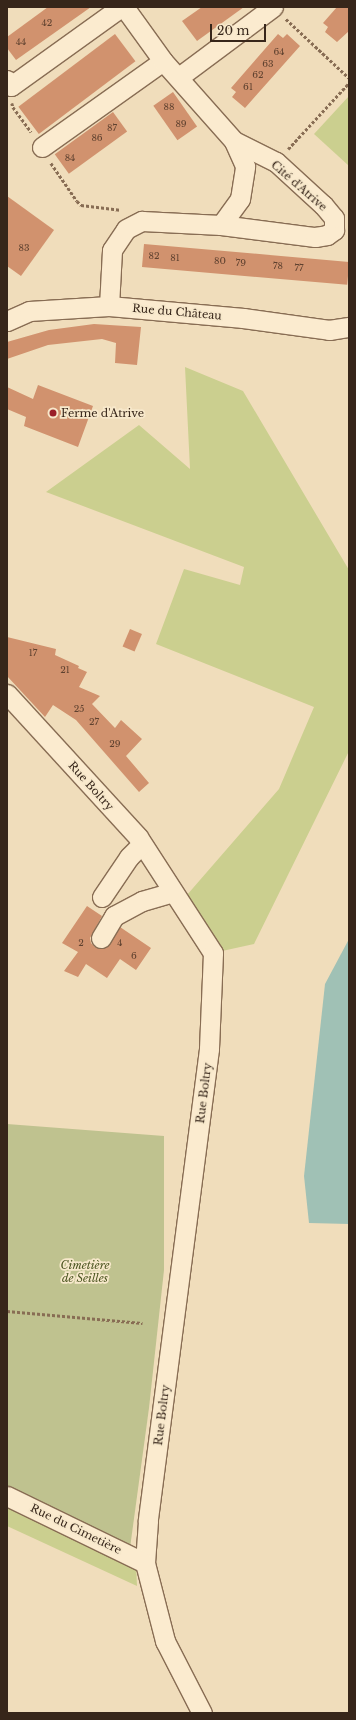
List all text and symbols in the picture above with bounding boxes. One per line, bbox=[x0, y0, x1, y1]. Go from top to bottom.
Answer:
scale bar bbox=[212, 16, 268, 42]
house number: 42 bbox=[42, 18, 52, 28]
text: 20 m bbox=[217, 23, 249, 38]
house number: 44 bbox=[16, 37, 26, 47]
house number: 64 bbox=[273, 47, 285, 57]
house number: 63 bbox=[262, 59, 274, 69]
house number: 62 bbox=[252, 70, 264, 80]
house number: 61 bbox=[243, 82, 253, 92]
house number: 88 bbox=[164, 102, 174, 112]
house number: 89 bbox=[175, 119, 187, 129]
house number: 87 bbox=[107, 123, 117, 133]
house number: 86 bbox=[91, 133, 103, 143]
house number: 84 bbox=[65, 153, 75, 163]
street label: Cité d'Atrive bbox=[268, 158, 330, 214]
house number: 83 bbox=[19, 243, 29, 253]
house number: 82 bbox=[149, 251, 159, 261]
house number: 81 bbox=[170, 253, 180, 263]
house number: 80 bbox=[214, 256, 226, 266]
house number: 79 bbox=[236, 258, 246, 268]
house number: 78 bbox=[273, 261, 283, 271]
house number: 77 bbox=[294, 263, 304, 273]
street label: Rue du Château bbox=[132, 302, 222, 322]
place label: Ferme d'Atrive bbox=[61, 406, 144, 420]
marker: Ferme d'Atrive bbox=[48, 408, 58, 418]
house number: 17 bbox=[29, 648, 37, 658]
house number: 21 bbox=[60, 665, 70, 675]
house number: 25 bbox=[74, 704, 84, 714]
house number: 27 bbox=[89, 717, 99, 727]
house number: 29 bbox=[109, 739, 121, 749]
street label: Rue Boltry bbox=[66, 759, 116, 813]
house number: 2 bbox=[78, 938, 84, 948]
house number: 4 bbox=[117, 938, 123, 948]
house number: 6 bbox=[131, 951, 137, 961]
street label: Rue Boltry bbox=[194, 1062, 214, 1124]
park label: Cimetière de Seilles bbox=[60, 1259, 110, 1285]
street label: Rue Boltry bbox=[152, 1384, 172, 1446]
street label: Rue du Cimetière bbox=[28, 1501, 124, 1557]

